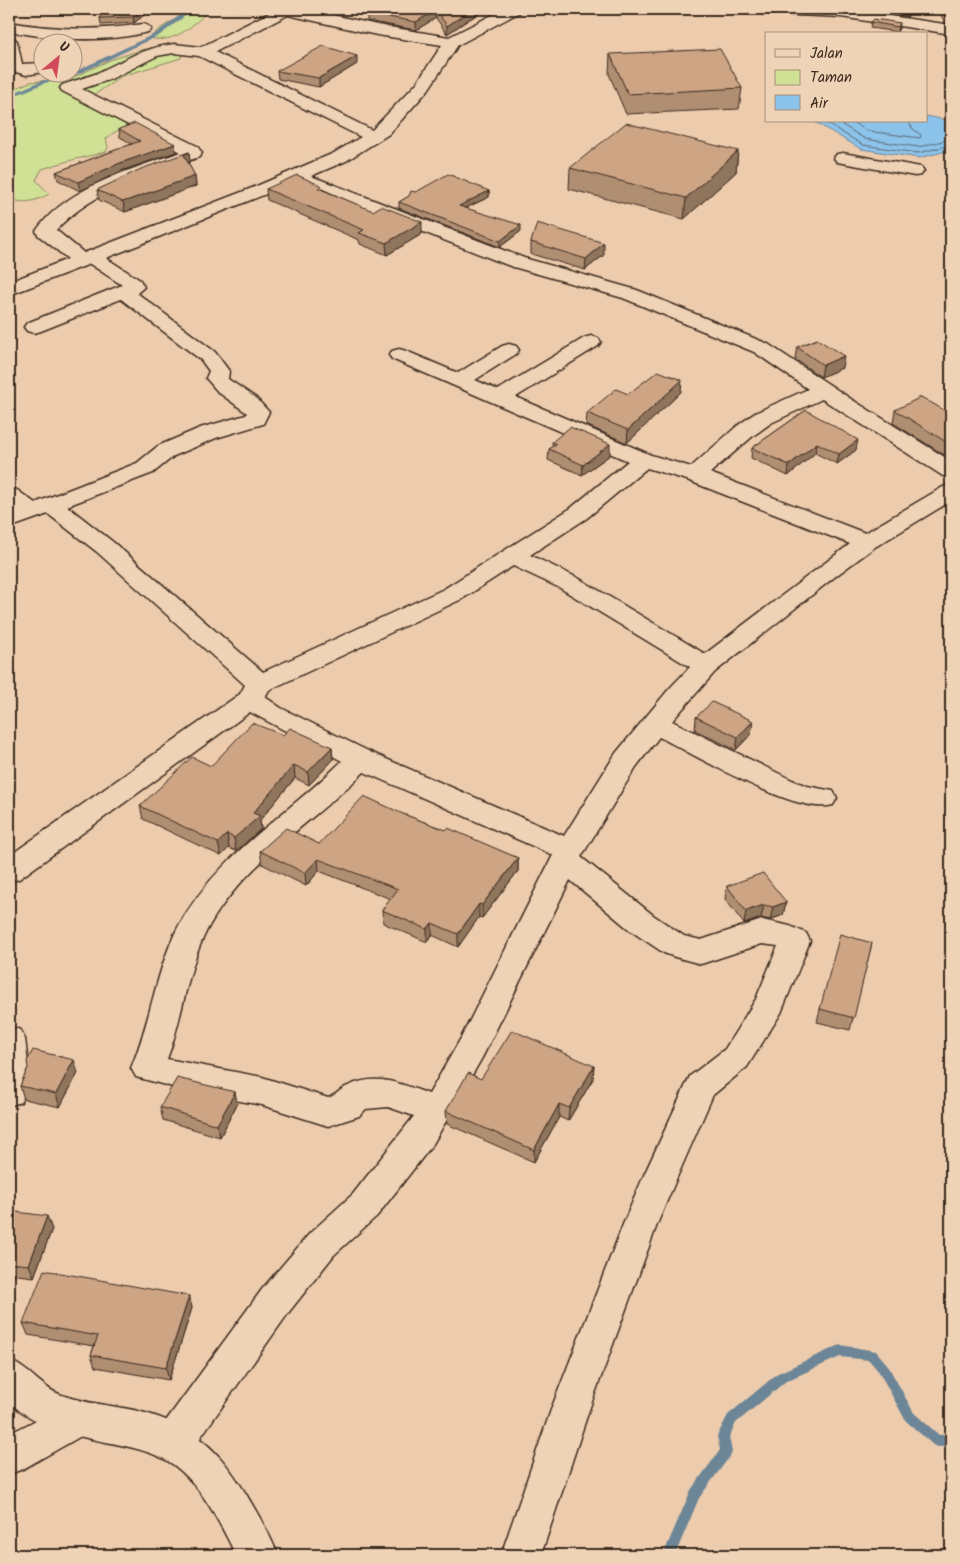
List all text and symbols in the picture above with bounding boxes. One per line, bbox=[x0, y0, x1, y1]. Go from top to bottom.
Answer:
north arrow bbox=[32, 32, 82, 82]
legend bbox=[765, 32, 928, 122]
text: U bbox=[55, 36, 73, 59]
text: Jalan bbox=[810, 42, 843, 66]
text: Taman bbox=[810, 66, 852, 90]
text: Air bbox=[810, 92, 829, 116]

